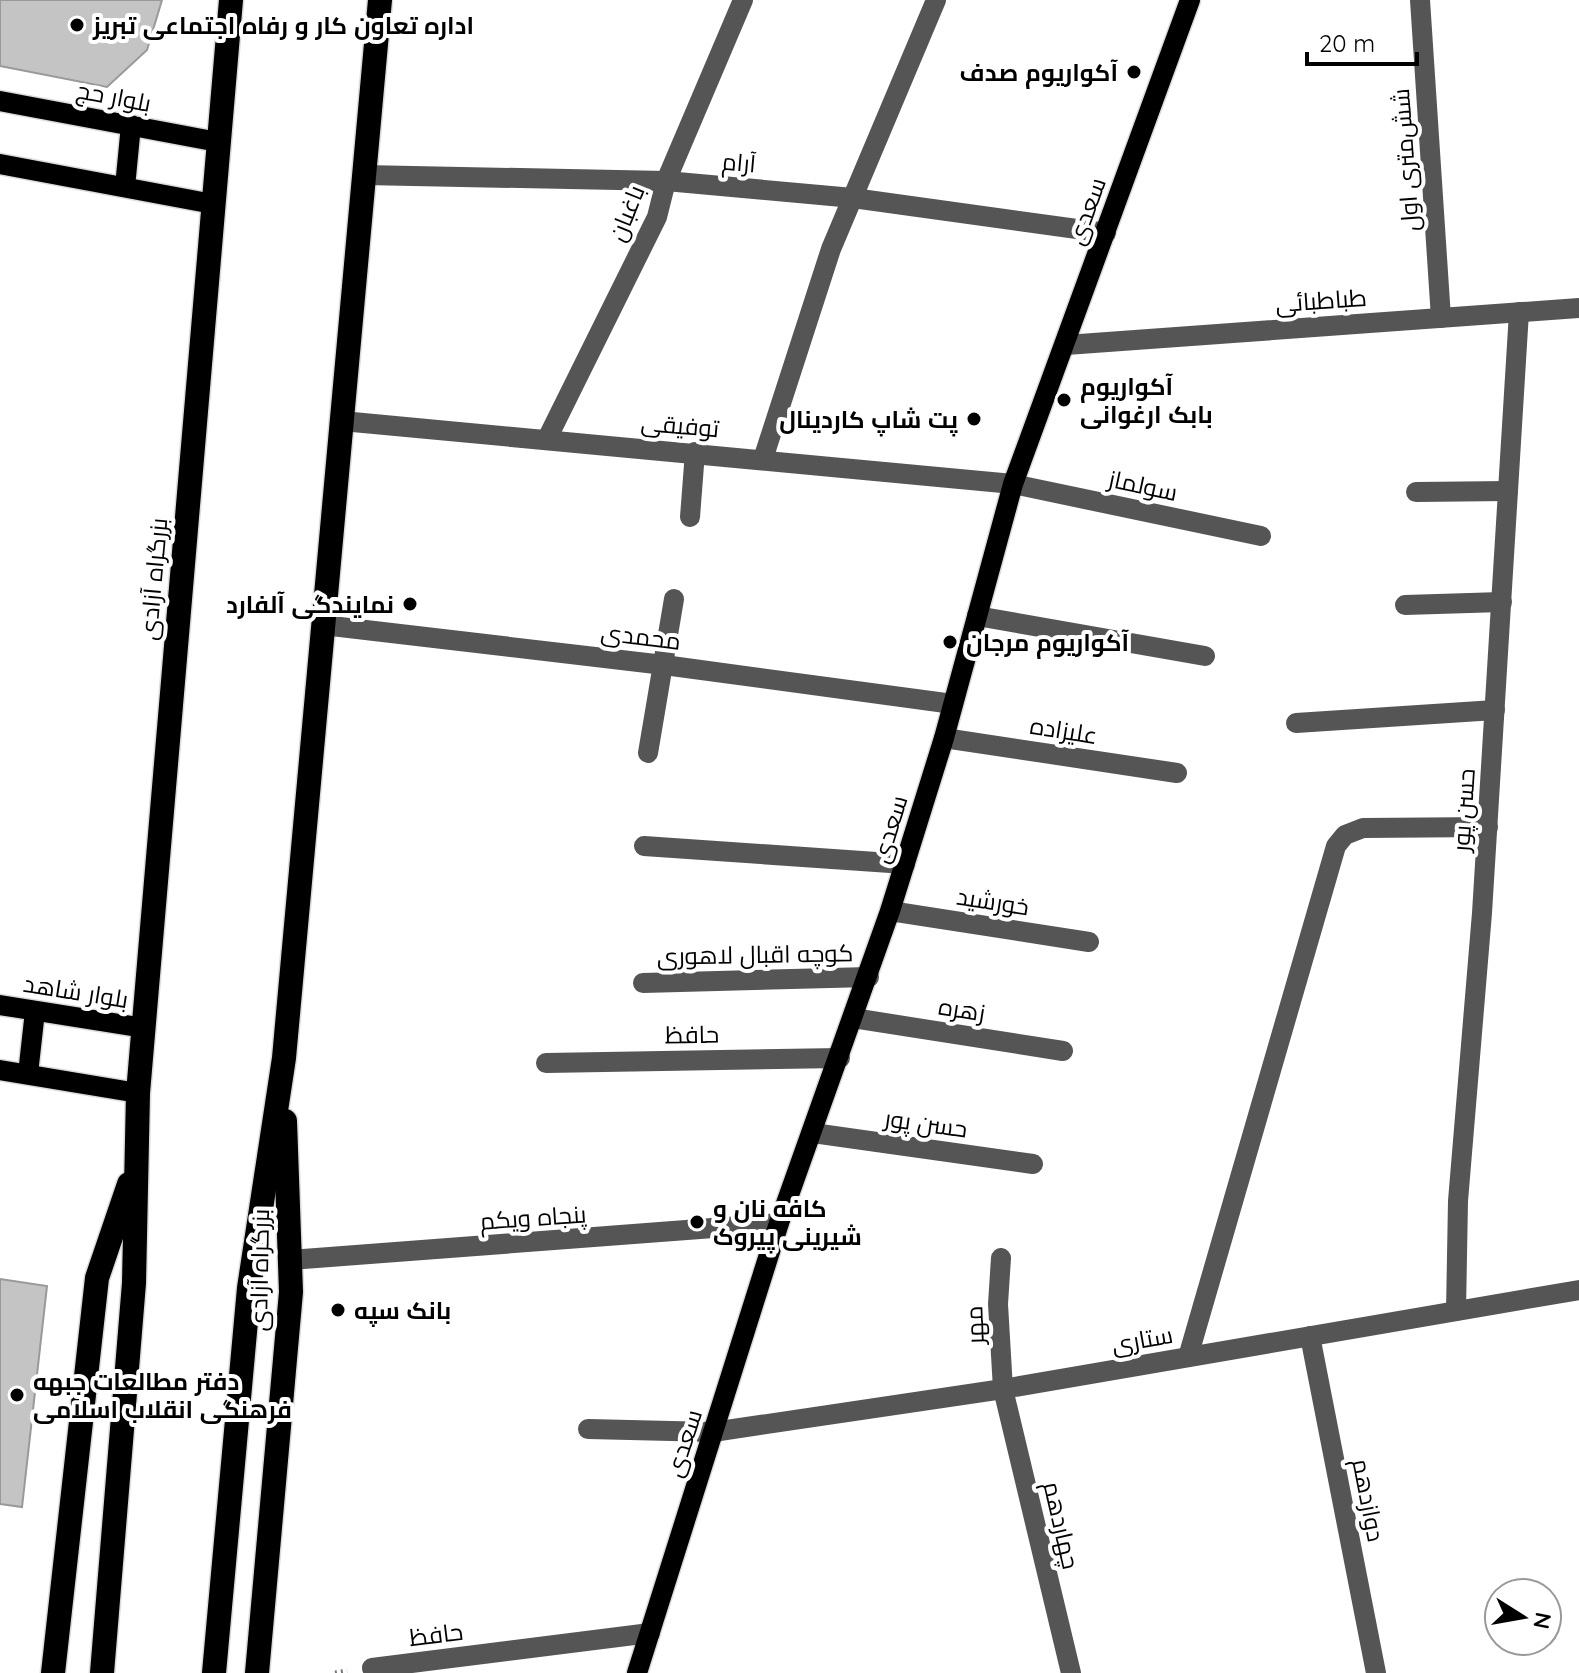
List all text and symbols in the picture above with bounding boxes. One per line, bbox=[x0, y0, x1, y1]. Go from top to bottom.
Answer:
place label: اداره تعاون کار و رفاه اجتماعی تبریز bbox=[92, 10, 474, 40]
marker: اداره تعاون کار و رفاه اجتماعی تبریز bbox=[68, 16, 86, 34]
scale bar bbox=[1307, 16, 1417, 66]
text: 20 m bbox=[1319, 28, 1375, 58]
place label: آکواریوم صدف bbox=[959, 57, 1118, 89]
marker: آکواریوم صدف bbox=[1125, 63, 1143, 81]
street label: بلوار حج bbox=[74, 74, 154, 120]
street label: شش‌متری اول bbox=[1385, 88, 1425, 232]
street label: آرام bbox=[720, 146, 758, 180]
street label: سعدی bbox=[1060, 173, 1112, 249]
street label: باغبان bbox=[601, 181, 651, 245]
street label: طباطبائی bbox=[1274, 282, 1368, 318]
place label: آکواریوم بابک ارغوانی bbox=[1080, 371, 1213, 429]
marker: آکواریوم بابک ارغوانی bbox=[1055, 391, 1073, 409]
place label: پت شاپ کاردینال bbox=[779, 404, 958, 437]
street label: توفیقی bbox=[640, 407, 721, 443]
marker: پت شاپ کاردینال bbox=[965, 410, 983, 428]
street label: سولماز bbox=[1104, 463, 1180, 507]
street label: بزرگراه آزادی bbox=[133, 517, 173, 641]
place label: نمایندگی آلفارد bbox=[226, 589, 394, 619]
marker: نمایندگی آلفارد bbox=[401, 595, 419, 613]
street label: محمدی bbox=[599, 616, 683, 656]
place label: آکواریوم مرجان bbox=[966, 627, 1130, 659]
marker: آکواریوم مرجان bbox=[941, 633, 959, 651]
street label: علیزاده bbox=[1028, 710, 1100, 750]
street label: حسن پور bbox=[1445, 767, 1483, 855]
street label: سعدی bbox=[865, 791, 913, 867]
street label: خورشید bbox=[954, 880, 1032, 922]
street label: کوچه اقبال لاهوری bbox=[656, 937, 854, 973]
street label: بلوار شاهد bbox=[21, 968, 131, 1014]
street label: زهره bbox=[937, 991, 987, 1027]
street label: حافظ bbox=[665, 1019, 719, 1049]
street label: حسن پور bbox=[880, 1102, 969, 1146]
place label: کافه نان و شیرینی پیروک bbox=[713, 1193, 862, 1254]
street label: پنجاه ویکم bbox=[479, 1198, 588, 1238]
street label: بزرگراه آزادی bbox=[243, 1208, 275, 1332]
marker: کافه نان و شیرینی پیروک bbox=[688, 1213, 706, 1231]
place label: بانک سپه bbox=[354, 1295, 451, 1327]
marker: بانک سپه bbox=[329, 1301, 347, 1319]
street label: مهر bbox=[958, 1305, 990, 1347]
street label: ستاری bbox=[1109, 1319, 1175, 1359]
place label: دفتر مطالعات جبهه فرهنگی انقلاب اسلامی bbox=[33, 1366, 292, 1424]
marker: دفتر مطالعات جبهه فرهنگی انقلاب اسلامی bbox=[8, 1386, 26, 1404]
street label: سعدی bbox=[658, 1405, 708, 1481]
street label: دوازدهم bbox=[1344, 1456, 1392, 1544]
street label: چهاردهم bbox=[1035, 1478, 1087, 1572]
north arrow bbox=[1483, 1577, 1563, 1657]
text: N bbox=[1527, 1610, 1558, 1631]
street label: حافظ bbox=[407, 1616, 465, 1652]

